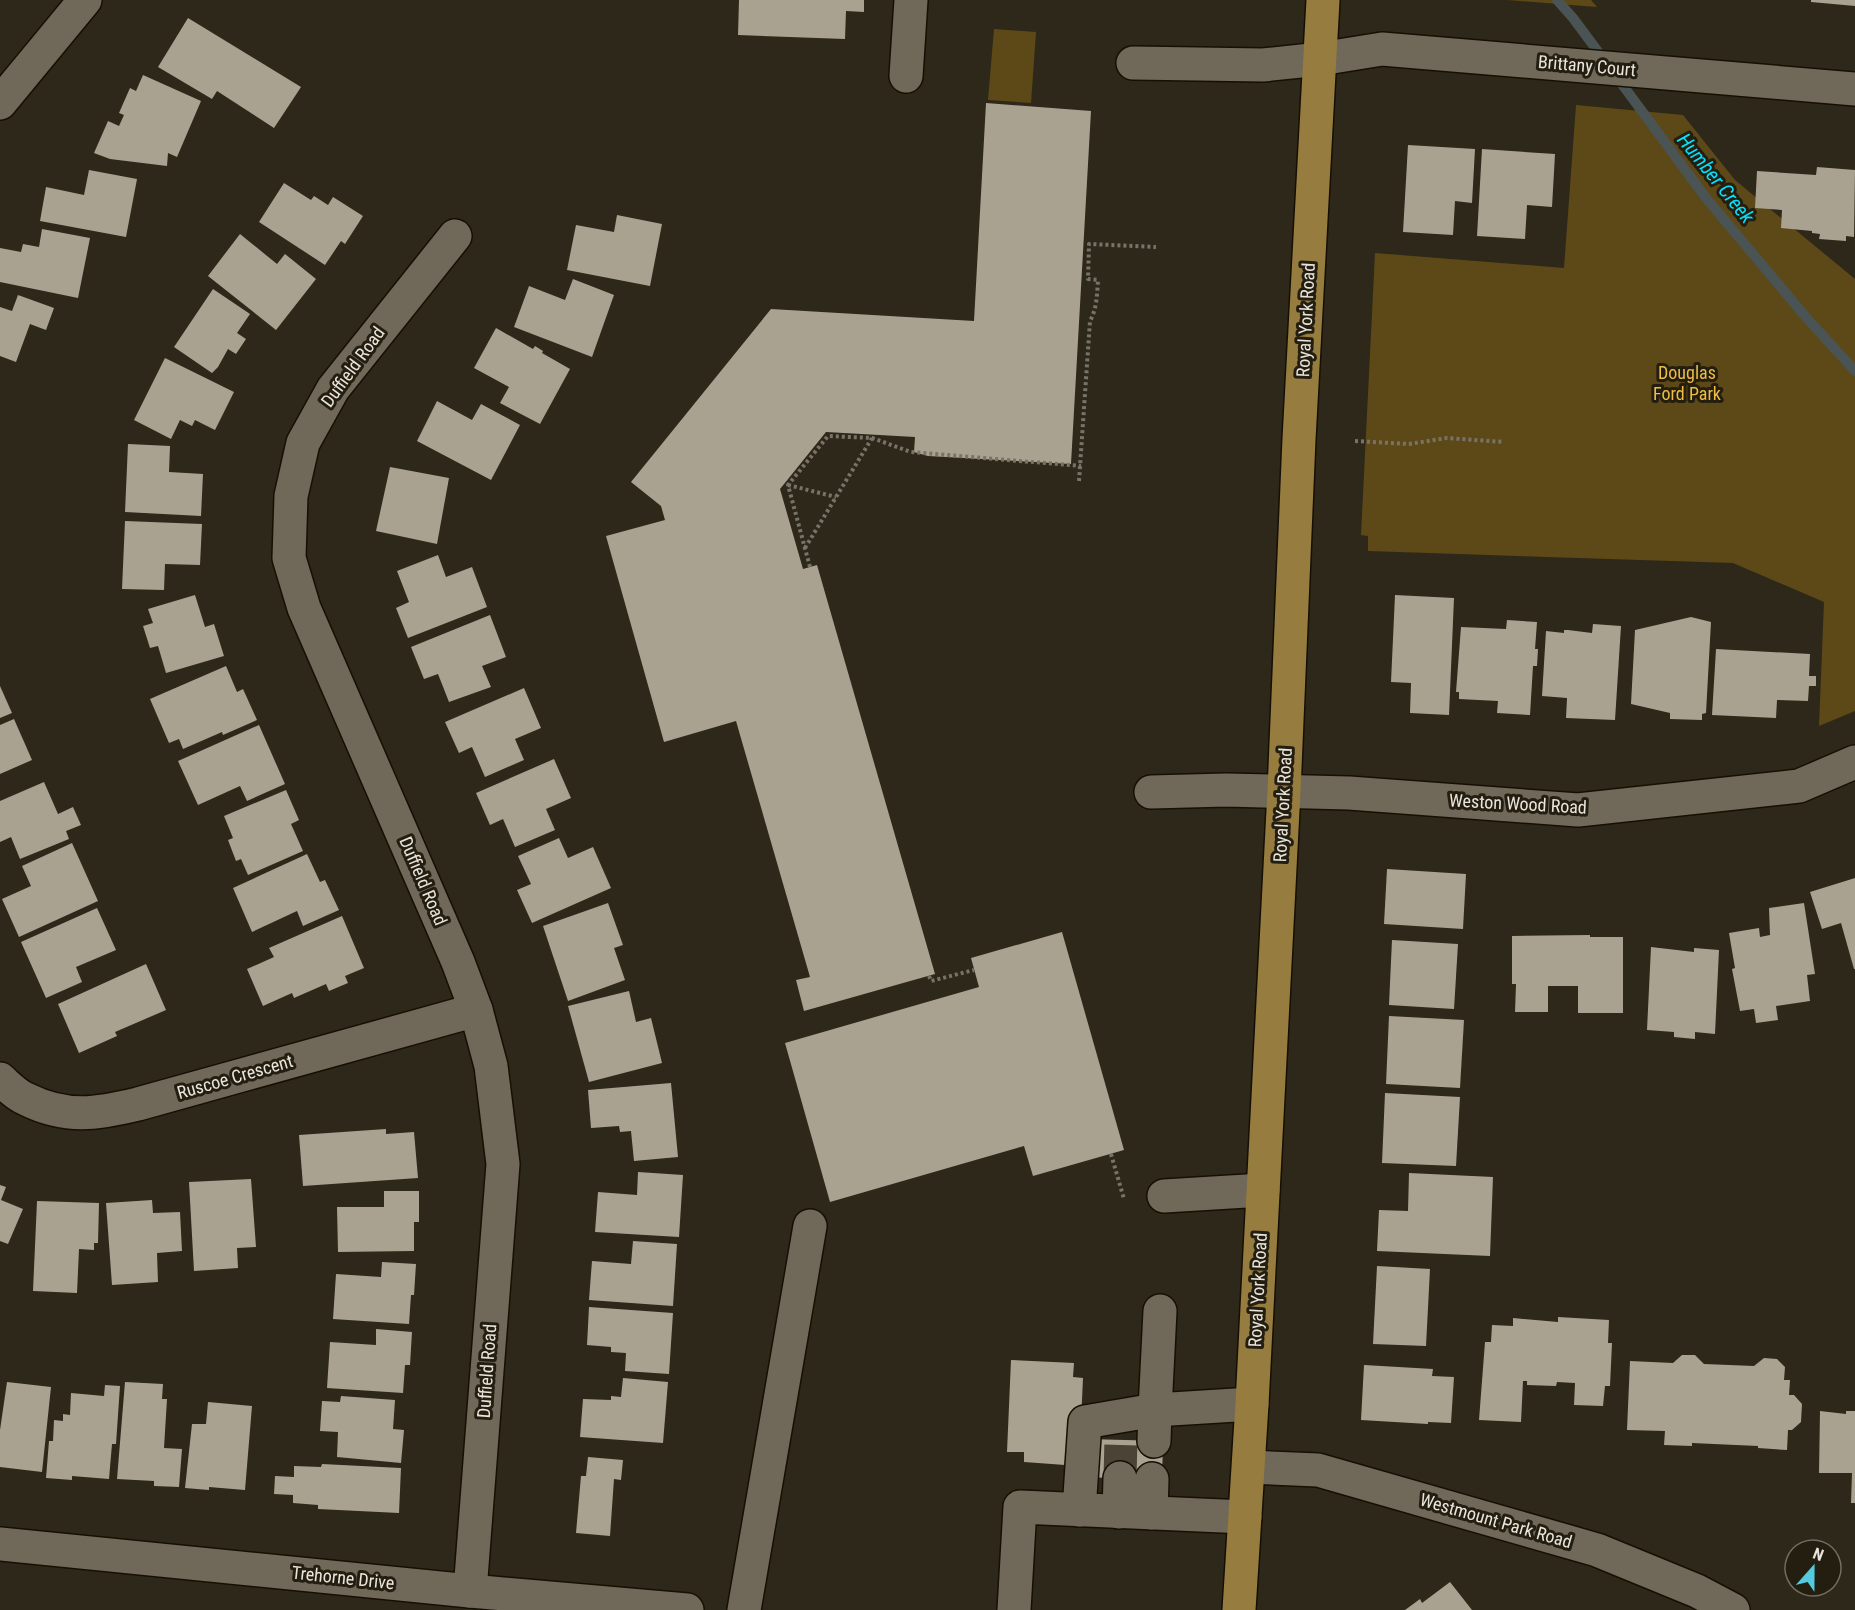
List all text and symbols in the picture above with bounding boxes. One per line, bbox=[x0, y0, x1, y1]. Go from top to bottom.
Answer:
street label: Brittany Court bbox=[1537, 51, 1637, 80]
water label: Humber Creek bbox=[1672, 128, 1760, 229]
street label: Royal York Road bbox=[1292, 262, 1319, 378]
street label: Duffield Road bbox=[316, 322, 389, 411]
park label: Douglas Ford Park bbox=[1653, 362, 1721, 404]
street label: Royal York Road bbox=[1269, 747, 1296, 863]
street label: Weston Wood Road bbox=[1449, 789, 1587, 818]
street label: Duffield Road bbox=[395, 833, 452, 928]
street label: Ruscoe Crescent bbox=[175, 1050, 295, 1103]
street label: Royal York Road bbox=[1244, 1232, 1271, 1348]
street label: Duffield Road bbox=[473, 1323, 500, 1419]
street label: Westmount Park Road bbox=[1418, 1489, 1575, 1552]
north arrow bbox=[1783, 1538, 1843, 1598]
text: N bbox=[1810, 1544, 1826, 1565]
street label: Trehorne Drive bbox=[291, 1562, 395, 1593]

